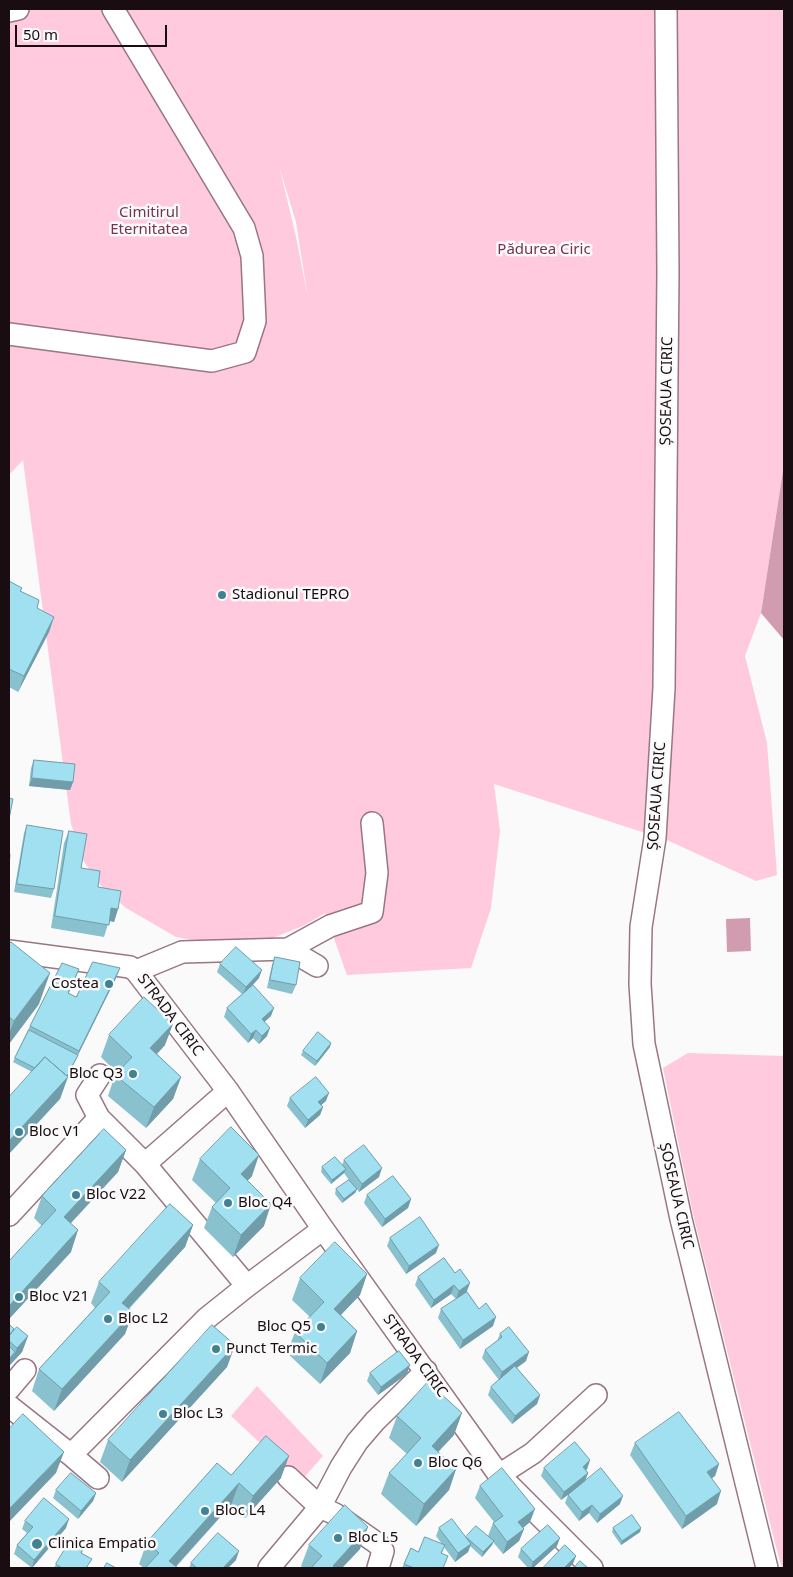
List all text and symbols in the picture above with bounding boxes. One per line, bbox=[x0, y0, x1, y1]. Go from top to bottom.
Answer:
scale bar bbox=[18, 15, 170, 47]
text: 50 m bbox=[23, 24, 58, 44]
park label: Cimitirul Eternitatea bbox=[110, 204, 188, 239]
park label: Pădurea Ciric bbox=[497, 241, 591, 259]
street label: ȘOSEAUA CIRIC bbox=[657, 336, 677, 446]
place label: Stadionul TEPRO bbox=[232, 586, 349, 604]
marker: Stadionul TEPRO bbox=[216, 589, 228, 601]
street label: ȘOSEAUA CIRIC bbox=[644, 741, 670, 851]
street label: STRADA CIRIC bbox=[133, 970, 207, 1060]
place label: Costea bbox=[51, 975, 99, 993]
marker: Costea bbox=[103, 978, 115, 990]
place label: Bloc Q3 bbox=[69, 1065, 123, 1083]
marker: Bloc Q3 bbox=[127, 1068, 139, 1080]
place label: Bloc V1 bbox=[29, 1123, 80, 1141]
marker: Bloc V1 bbox=[13, 1126, 25, 1138]
street label: ȘOSEAUA CIRIC bbox=[655, 1141, 697, 1251]
place label: Bloc V22 bbox=[86, 1186, 146, 1204]
marker: Bloc V22 bbox=[70, 1189, 82, 1201]
place label: Bloc Q4 bbox=[238, 1194, 292, 1212]
marker: Bloc Q4 bbox=[222, 1197, 234, 1209]
place label: Bloc V21 bbox=[29, 1288, 89, 1306]
marker: Bloc V21 bbox=[13, 1291, 25, 1303]
place label: Bloc L2 bbox=[118, 1310, 168, 1328]
street label: STRADA CIRIC bbox=[379, 1311, 451, 1401]
marker: Bloc L2 bbox=[102, 1313, 114, 1325]
place label: Bloc Q5 bbox=[257, 1318, 311, 1336]
marker: Bloc Q5 bbox=[315, 1321, 327, 1333]
place label: Punct Termic bbox=[226, 1340, 317, 1358]
marker: Punct Termic bbox=[210, 1343, 222, 1355]
place label: Bloc L3 bbox=[173, 1405, 223, 1423]
marker: Bloc L3 bbox=[157, 1408, 169, 1420]
place label: Bloc Q6 bbox=[428, 1454, 482, 1472]
marker: Bloc Q6 bbox=[412, 1457, 424, 1469]
place label: Bloc L4 bbox=[215, 1502, 265, 1520]
marker: Bloc L4 bbox=[199, 1505, 211, 1517]
place label: Bloc L5 bbox=[348, 1529, 398, 1547]
marker: Bloc L5 bbox=[332, 1532, 344, 1544]
place label: Clinica Empatio bbox=[48, 1535, 156, 1553]
marker: Clinica Empatio bbox=[30, 1537, 44, 1551]

